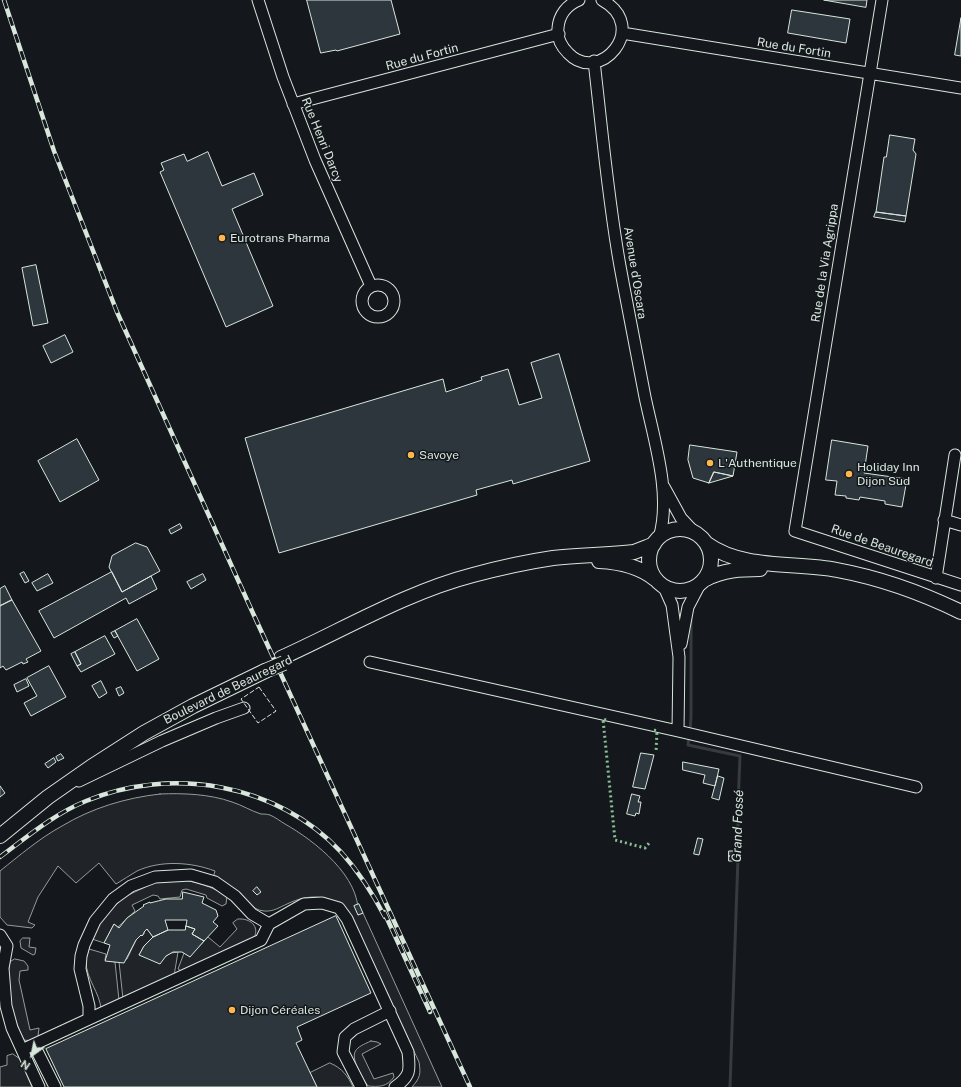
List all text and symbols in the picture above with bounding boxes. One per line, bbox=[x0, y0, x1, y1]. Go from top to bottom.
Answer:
street label: Rue du Fortin bbox=[756, 35, 832, 61]
street label: Rue du Fortin bbox=[384, 40, 460, 74]
street label: Rue Henri Darcy bbox=[298, 95, 346, 185]
street label: Rue de la Via Agrippa bbox=[809, 203, 841, 323]
street label: Avenue d'Oscara bbox=[621, 226, 649, 320]
place label: Eurotrans Pharma bbox=[230, 231, 330, 245]
marker: Eurotrans Pharma bbox=[217, 233, 227, 243]
place label: Savoye bbox=[419, 448, 459, 462]
marker: Savoye bbox=[406, 450, 416, 460]
place label: L'Authentique bbox=[718, 456, 797, 470]
marker: L'Authentique bbox=[705, 458, 715, 468]
place label: Holiday Inn Dijon Sud bbox=[857, 460, 920, 488]
marker: Holiday Inn Dijon Sud bbox=[844, 469, 854, 479]
street label: Rue de Beauregard bbox=[829, 522, 935, 570]
street label: Boulevard de Beauregard bbox=[161, 653, 295, 727]
water label: Grand Fossé bbox=[729, 789, 747, 863]
place label: Dijon Céréales bbox=[240, 1003, 320, 1017]
marker: Dijon Céréales bbox=[227, 1005, 237, 1015]
north arrow bbox=[12, 1035, 52, 1075]
text: N bbox=[19, 1058, 32, 1072]

